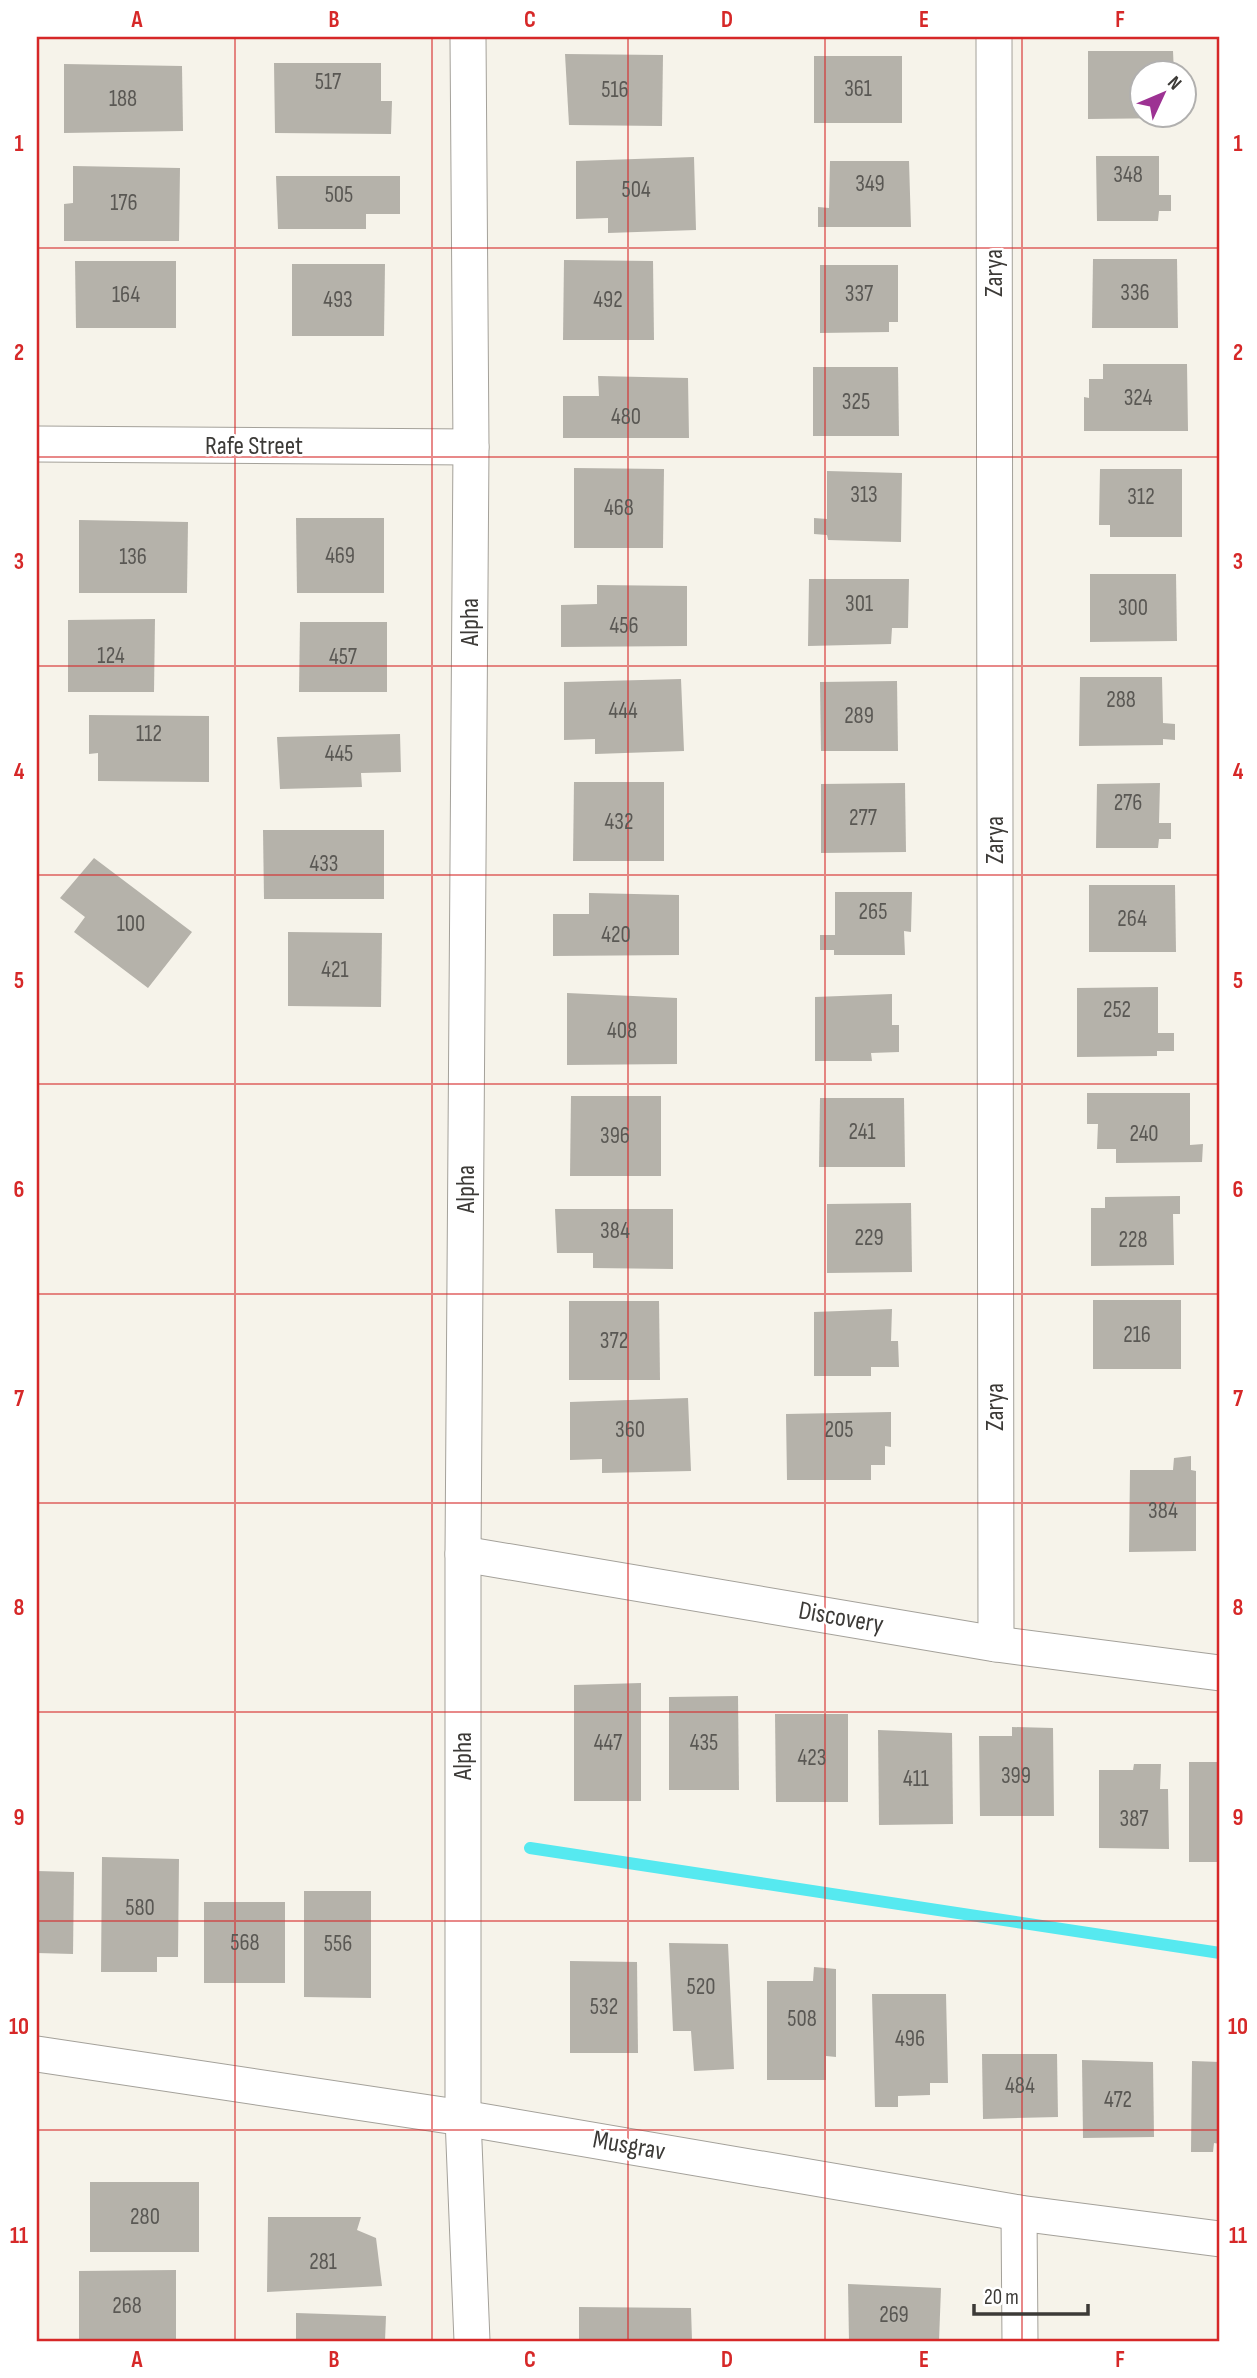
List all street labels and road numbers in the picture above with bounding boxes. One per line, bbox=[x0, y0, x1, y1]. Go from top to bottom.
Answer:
street label: Zarya bbox=[979, 249, 1010, 297]
street label: Rafe Street bbox=[205, 431, 303, 462]
street label: Alpha bbox=[455, 598, 486, 647]
street label: Zarya bbox=[980, 816, 1011, 864]
street label: Alpha bbox=[451, 1165, 482, 1214]
street label: Zarya bbox=[980, 1383, 1011, 1431]
street label: Discovery bbox=[796, 1595, 886, 1641]
street label: Alpha bbox=[448, 1732, 479, 1781]
street label: Musgrav bbox=[590, 2124, 668, 2168]

